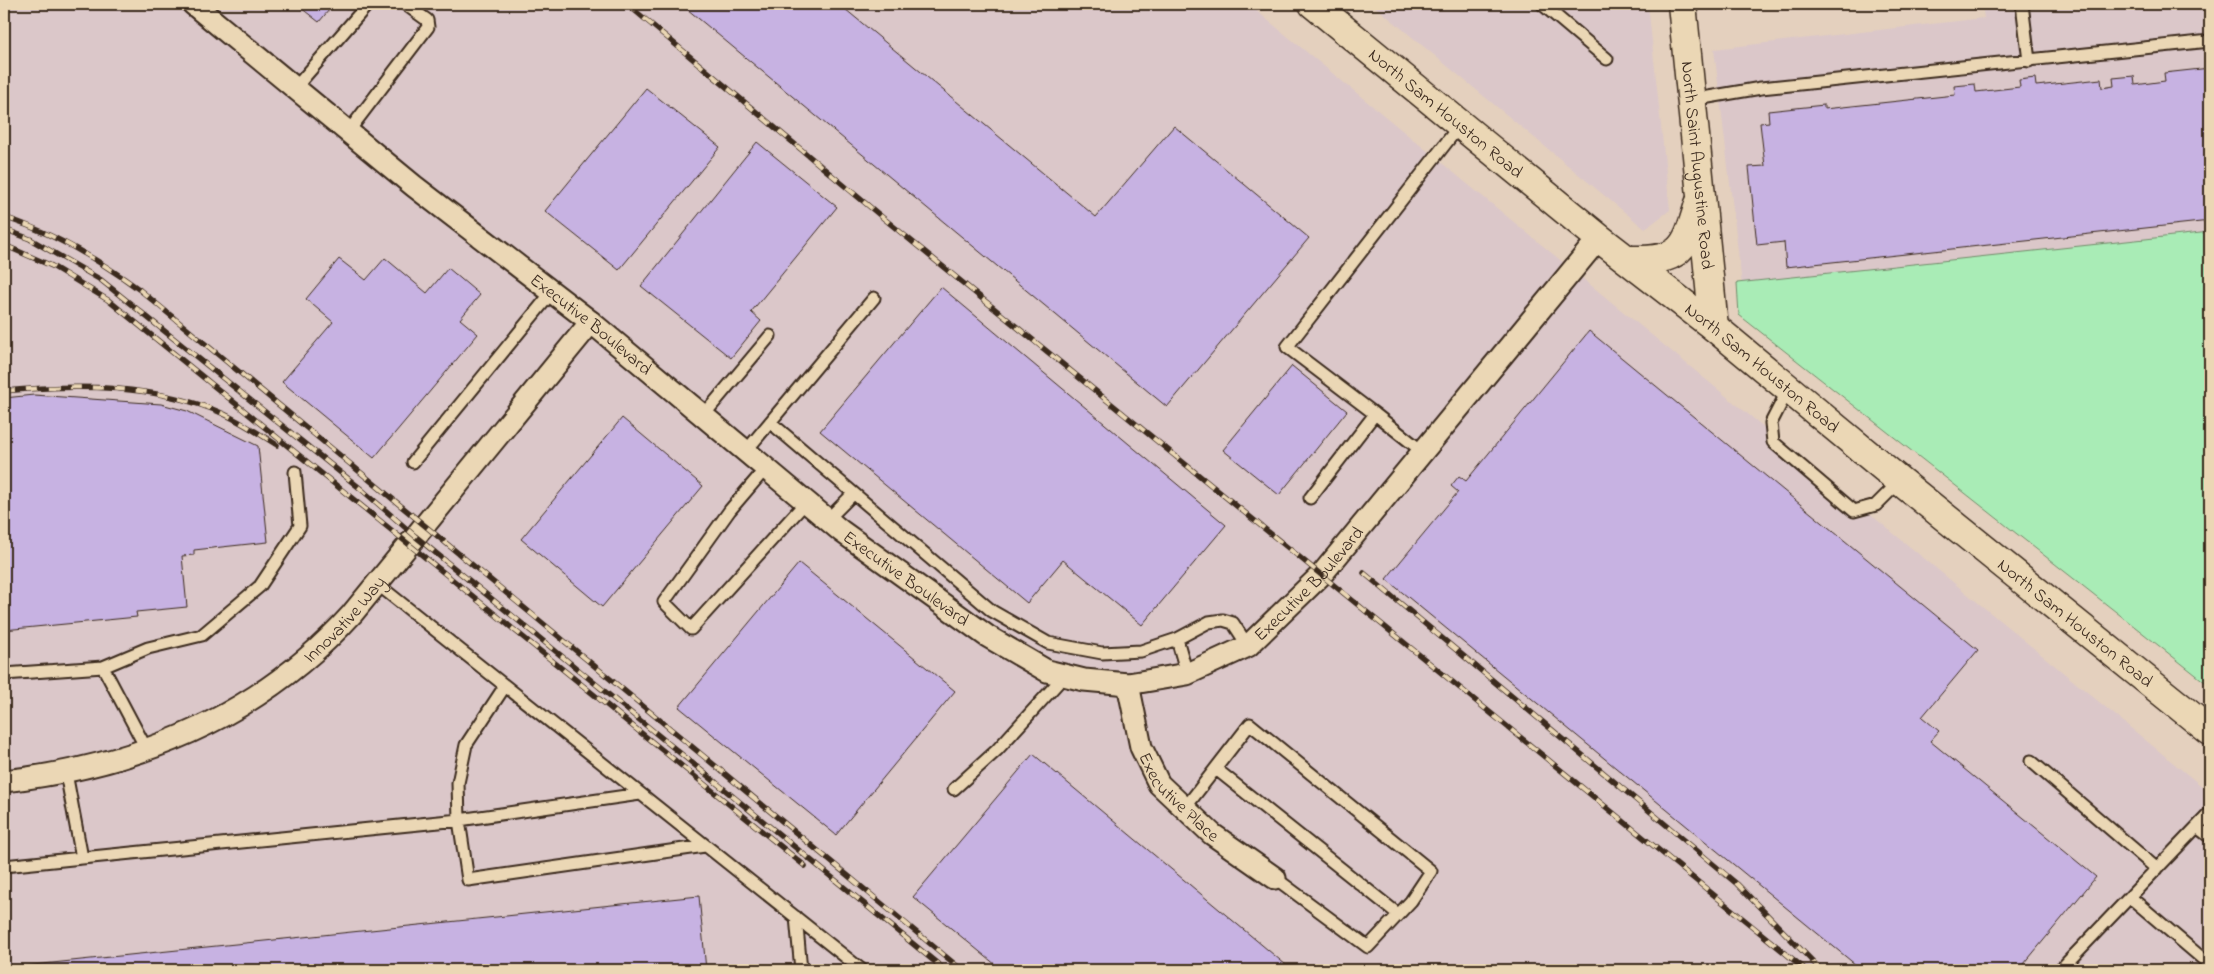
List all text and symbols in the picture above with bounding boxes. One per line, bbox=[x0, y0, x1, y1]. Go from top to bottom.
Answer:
street label: North Sam Houston Road bbox=[1362, 43, 1528, 186]
street label: North Saint Augustine Road bbox=[1673, 60, 1719, 271]
street label: Executive Boulevard bbox=[524, 268, 657, 383]
street label: North Sam Houston Road bbox=[1678, 298, 1844, 440]
street label: Executive Boulevard bbox=[1249, 522, 1371, 648]
street label: Executive Boulevard bbox=[837, 525, 974, 634]
street label: North Sam Houston Road bbox=[1991, 553, 2158, 695]
street label: Innovative Way bbox=[299, 571, 393, 670]
street label: Executive Place bbox=[1131, 749, 1224, 850]

